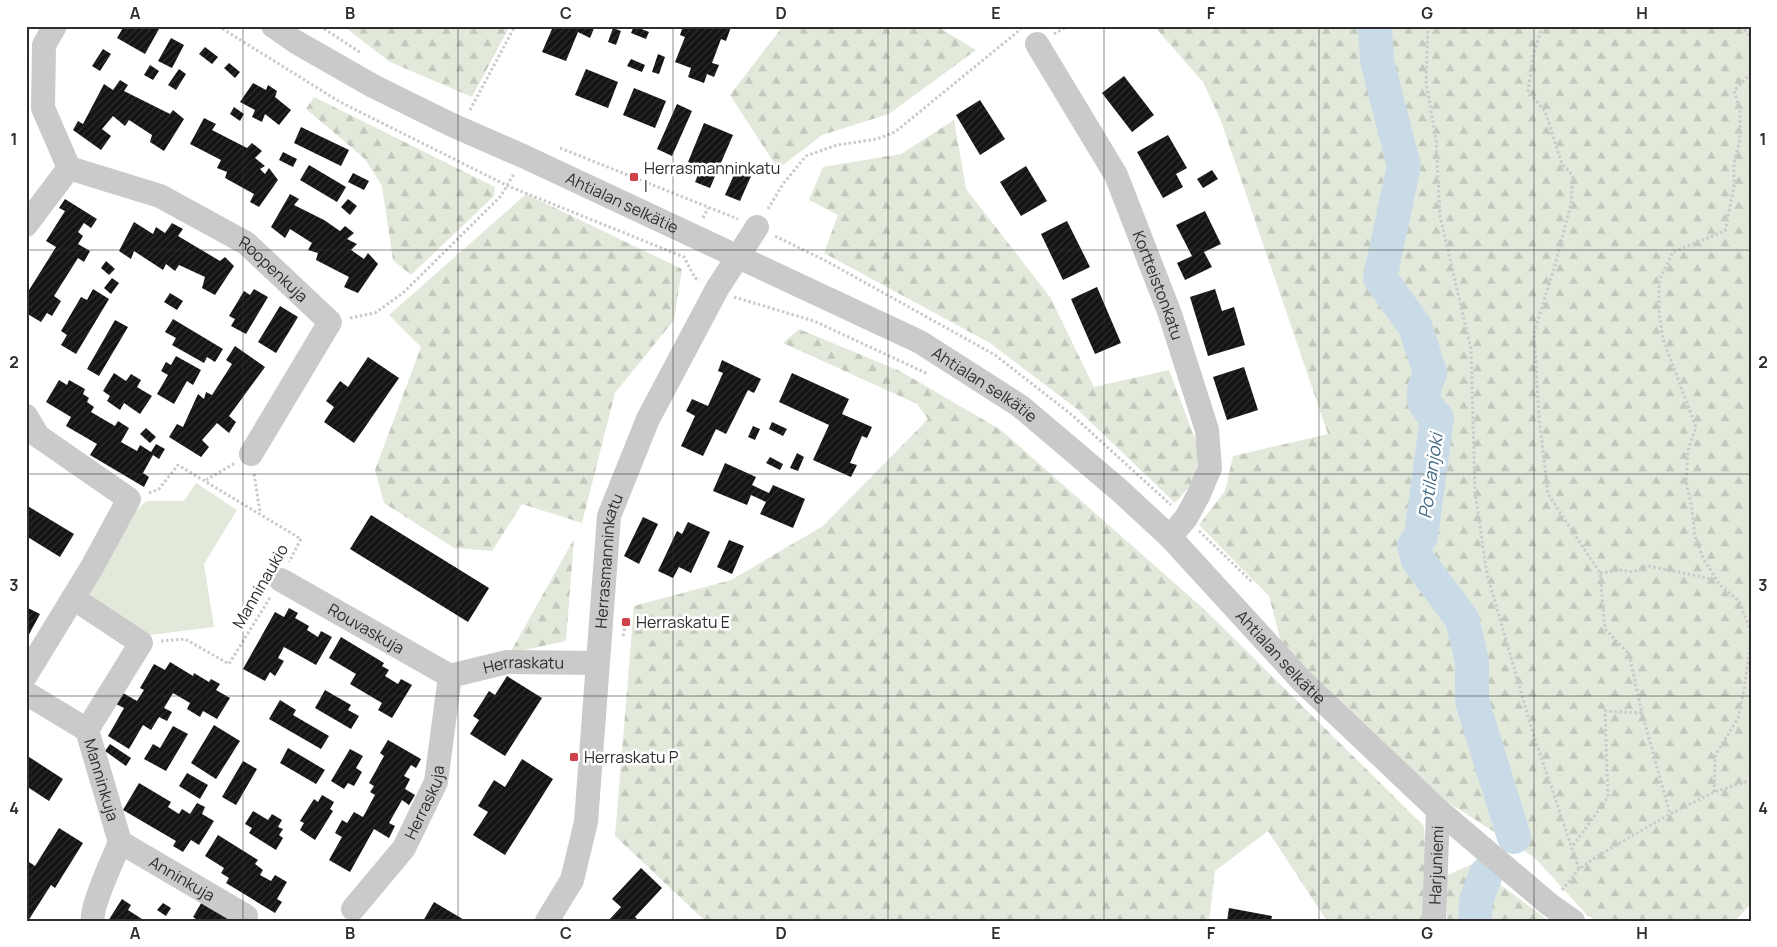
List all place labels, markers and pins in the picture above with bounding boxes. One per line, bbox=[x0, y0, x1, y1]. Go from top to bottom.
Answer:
place label: Herrasmanninkatu I bbox=[644, 157, 780, 197]
marker: Herrasmanninkatu I bbox=[628, 171, 640, 183]
place label: Herraskatu E bbox=[636, 611, 730, 633]
marker: Herraskatu E bbox=[620, 616, 632, 628]
place label: Herraskatu P bbox=[584, 746, 679, 768]
marker: Herraskatu P bbox=[568, 751, 580, 763]

